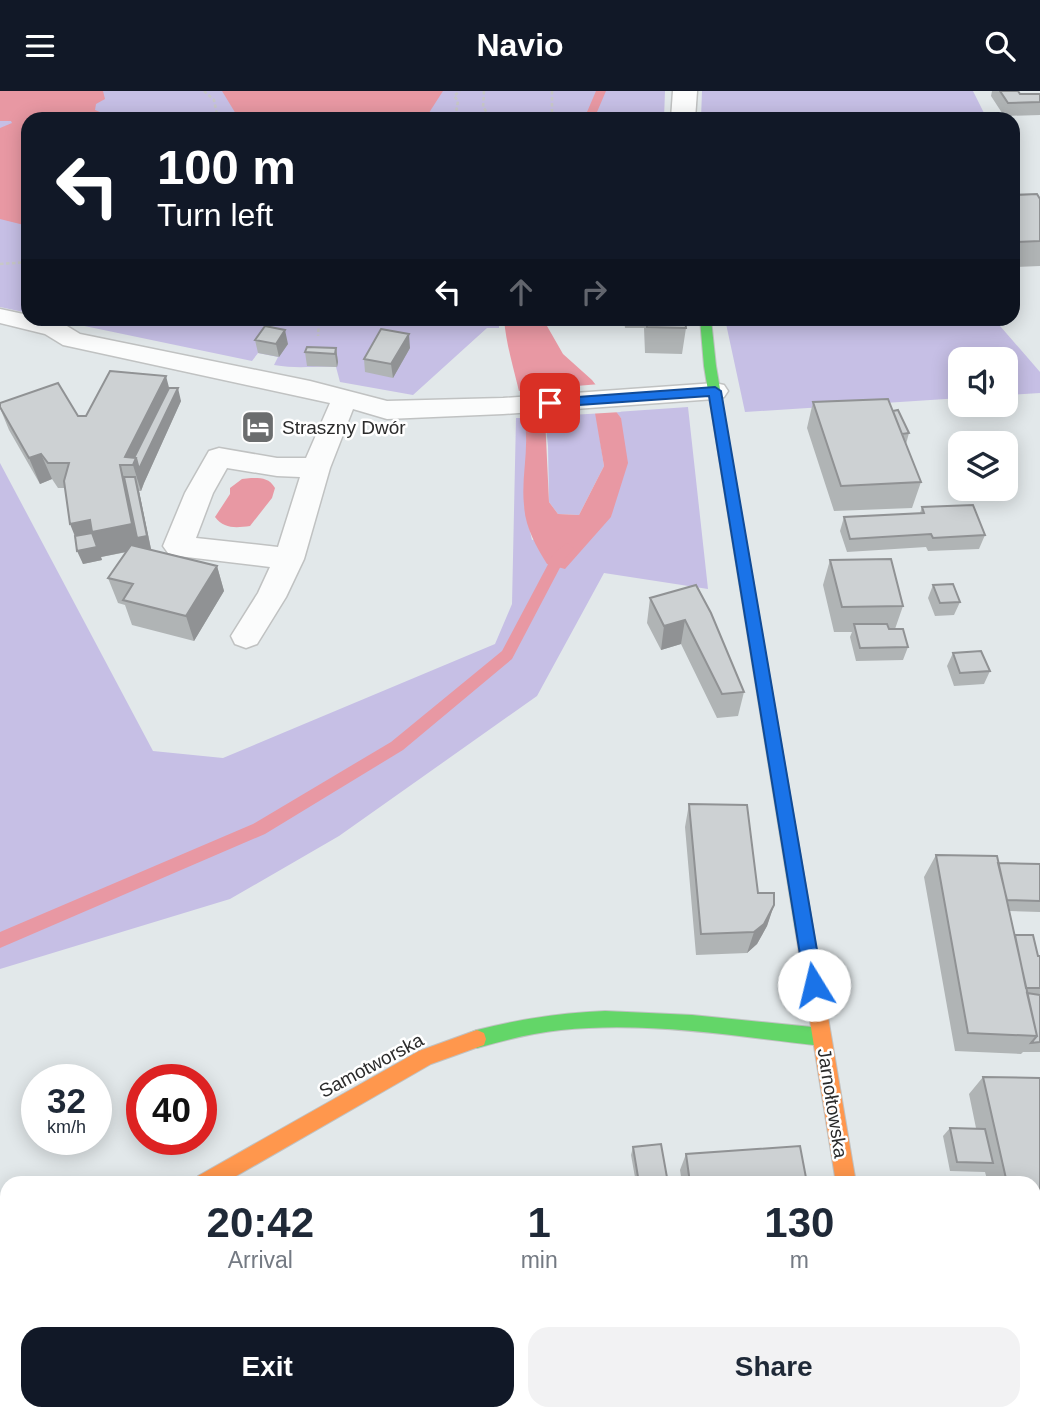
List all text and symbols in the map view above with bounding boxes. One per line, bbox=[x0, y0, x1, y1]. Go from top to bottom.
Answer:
icon: menu bbox=[21, 27, 59, 65]
text: Navio bbox=[476, 27, 564, 63]
icon: search bbox=[981, 27, 1019, 65]
icon: left bbox=[42, 140, 133, 231]
text: 100 m bbox=[157, 140, 296, 194]
text: Turn left bbox=[157, 197, 273, 233]
icon: left bbox=[429, 273, 467, 311]
icon: ahead bbox=[502, 273, 540, 311]
icon: right bbox=[575, 273, 613, 311]
map controls bbox=[948, 347, 1018, 501]
button: sound bbox=[948, 347, 1018, 417]
pin bbox=[520, 373, 580, 433]
icon: arrive bbox=[531, 384, 569, 422]
hotel icon: Straszny Dwór bbox=[239, 408, 277, 446]
place label: Straszny Dwór bbox=[282, 417, 406, 438]
button: layers bbox=[948, 431, 1018, 501]
position arrow bbox=[777, 948, 851, 1022]
street label: Samotworska bbox=[315, 1029, 427, 1102]
street label: Jarnołtowska bbox=[813, 1047, 852, 1160]
speed limit sign: 40 bbox=[126, 1064, 217, 1155]
text: 32 bbox=[47, 1081, 86, 1120]
text: km/h bbox=[47, 1117, 86, 1137]
text: 20:42 bbox=[207, 1199, 314, 1246]
text: 1 bbox=[527, 1199, 551, 1246]
text: 130 bbox=[764, 1199, 834, 1246]
text: Arrival bbox=[228, 1247, 293, 1273]
text: min bbox=[521, 1247, 558, 1273]
text: m bbox=[790, 1247, 809, 1273]
button: Exit bbox=[21, 1327, 514, 1407]
button: Share bbox=[528, 1327, 1020, 1407]

